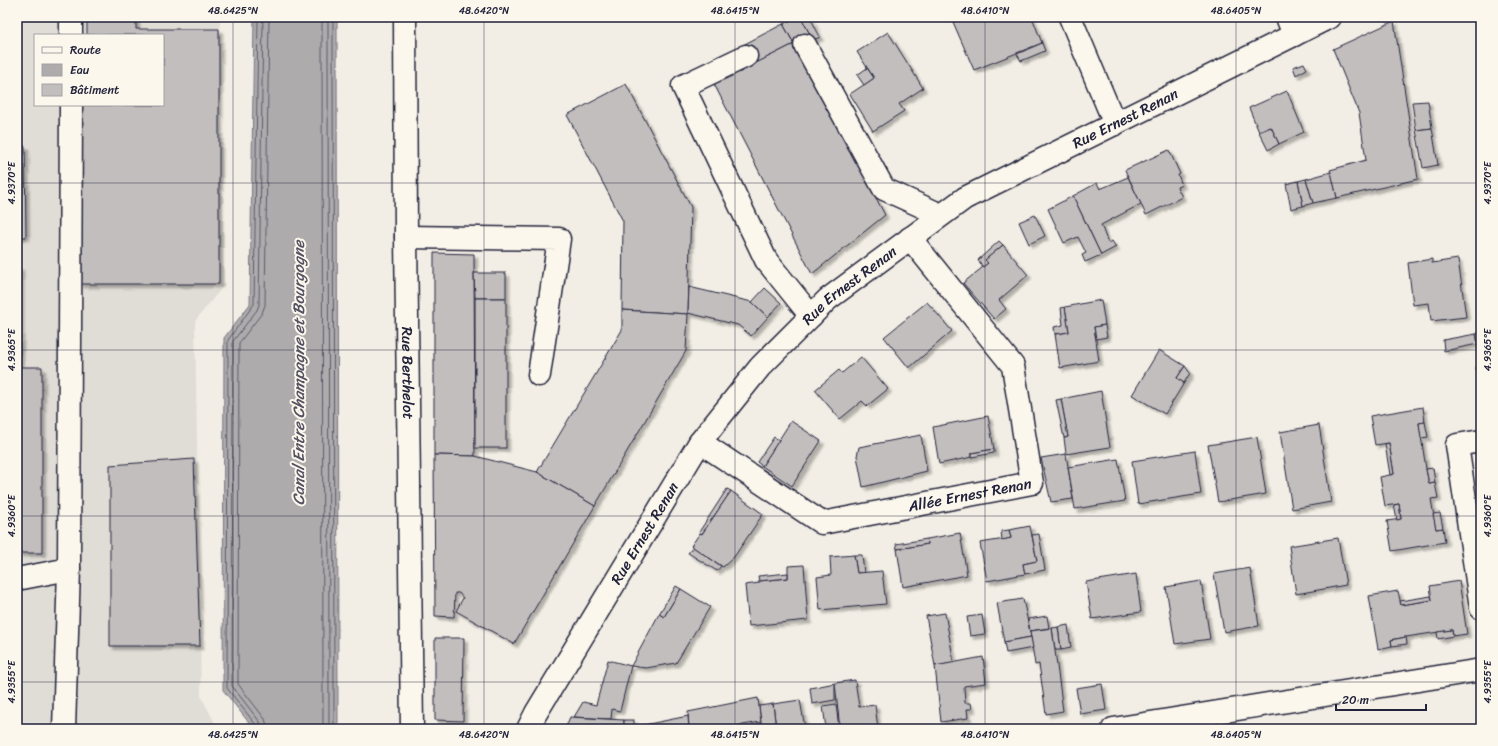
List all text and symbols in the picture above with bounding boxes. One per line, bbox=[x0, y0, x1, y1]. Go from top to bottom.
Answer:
text: 48.6425°N bbox=[208, 2, 258, 20]
text: 48.6420°N bbox=[459, 2, 509, 20]
text: 48.6415°N bbox=[711, 2, 759, 20]
text: 48.6410°N bbox=[960, 2, 1010, 20]
text: 48.6405°N bbox=[1211, 2, 1262, 20]
legend bbox=[34, 34, 164, 106]
text: Route bbox=[70, 39, 101, 61]
text: Eau bbox=[70, 59, 90, 81]
text: Bâtiment bbox=[70, 79, 119, 101]
street label: Rue Ernest Renan bbox=[1068, 81, 1183, 156]
text: 4.9370°E bbox=[3, 160, 21, 204]
text: 4.9370°E bbox=[1479, 160, 1497, 204]
water label: Canal Entre Champagne et Bourgogne bbox=[284, 239, 313, 505]
street label: Rue Ernest Renan bbox=[796, 239, 903, 331]
text: 4.9365°E bbox=[3, 327, 21, 371]
street label: Rue Berthelot bbox=[394, 327, 421, 420]
text: 4.9365°E bbox=[1479, 327, 1497, 371]
street label: Allée Ernest Renan bbox=[905, 470, 1034, 519]
street label: Rue Ernest Renan bbox=[604, 477, 686, 590]
text: 4.9360°E bbox=[3, 493, 21, 537]
text: 4.9360°E bbox=[1479, 493, 1497, 537]
text: 4.9355°E bbox=[3, 659, 21, 703]
text: 4.9355°E bbox=[1479, 659, 1497, 703]
scale bar bbox=[1336, 686, 1426, 712]
text: 20 m bbox=[1342, 689, 1369, 711]
text: 48.6425°N bbox=[208, 726, 258, 744]
text: 48.6420°N bbox=[459, 726, 509, 744]
text: 48.6415°N bbox=[711, 726, 759, 744]
text: 48.6410°N bbox=[960, 726, 1010, 744]
text: 48.6405°N bbox=[1211, 726, 1262, 744]

